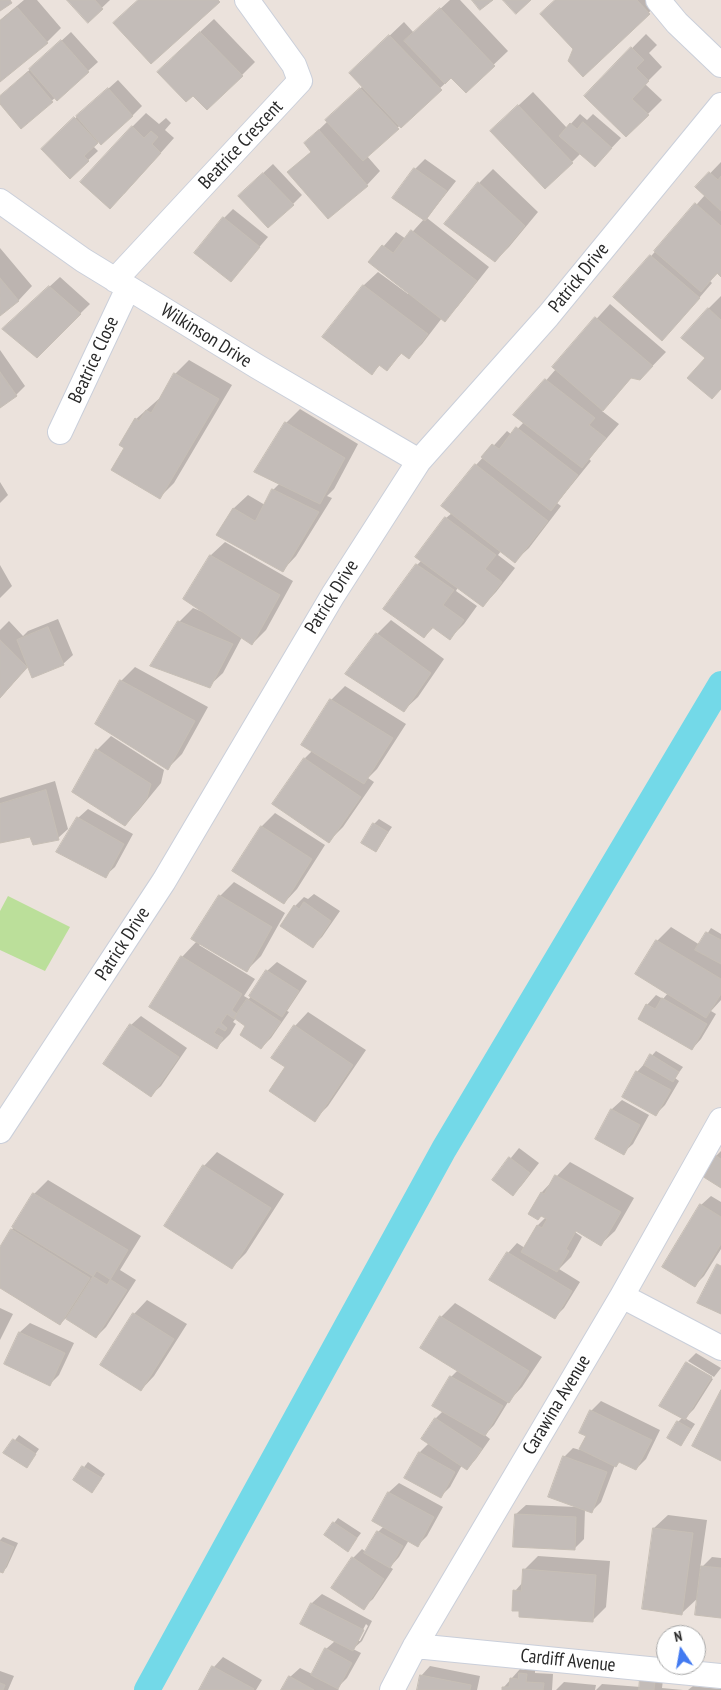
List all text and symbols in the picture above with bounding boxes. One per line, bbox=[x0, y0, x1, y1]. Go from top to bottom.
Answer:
street label: Beatrice Crescent bbox=[194, 96, 288, 194]
street label: Patrick Drive bbox=[544, 239, 614, 317]
street label: Wilkinson Drive bbox=[156, 299, 256, 373]
street label: Beatrice Close bbox=[64, 313, 124, 407]
street label: Patrick Drive bbox=[300, 556, 364, 638]
street label: Patrick Drive bbox=[91, 903, 155, 985]
street label: Carawina Avenue bbox=[518, 1351, 596, 1459]
north arrow bbox=[656, 1625, 706, 1675]
text: N bbox=[673, 1627, 684, 1646]
street label: Cardiff Avenue bbox=[519, 1645, 617, 1677]

